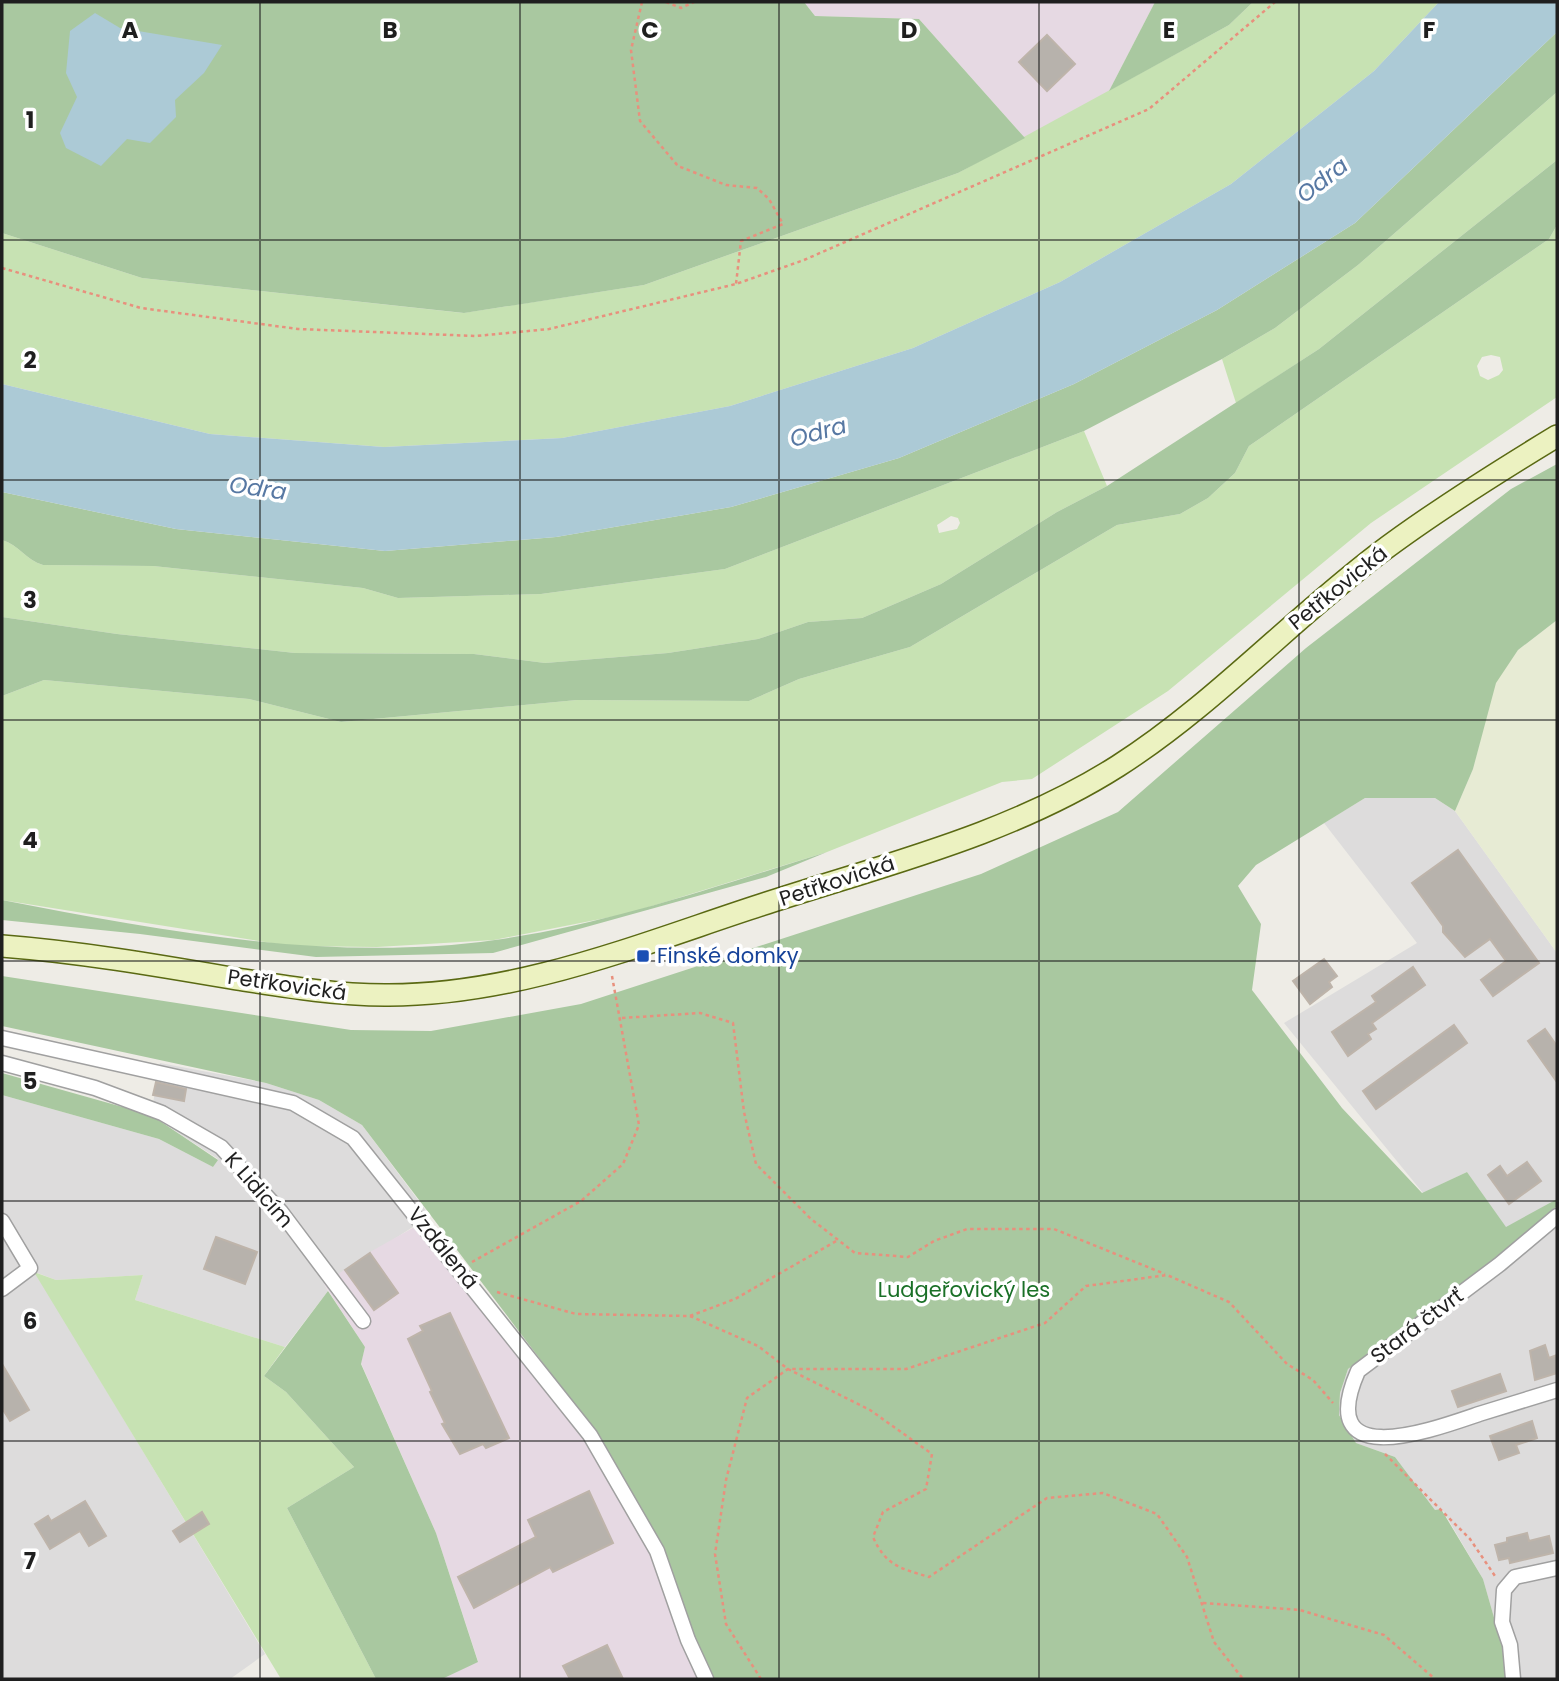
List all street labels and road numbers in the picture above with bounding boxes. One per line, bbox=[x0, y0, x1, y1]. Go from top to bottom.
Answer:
street label: Petřkovická bbox=[1282, 539, 1393, 637]
street label: Petřkovická bbox=[775, 848, 898, 913]
street label: Petřkovická bbox=[226, 962, 348, 1007]
street label: K Lidicím bbox=[218, 1146, 300, 1234]
street label: Vzdálená bbox=[401, 1200, 485, 1295]
street label: Stará čtvrť bbox=[1364, 1281, 1469, 1370]

